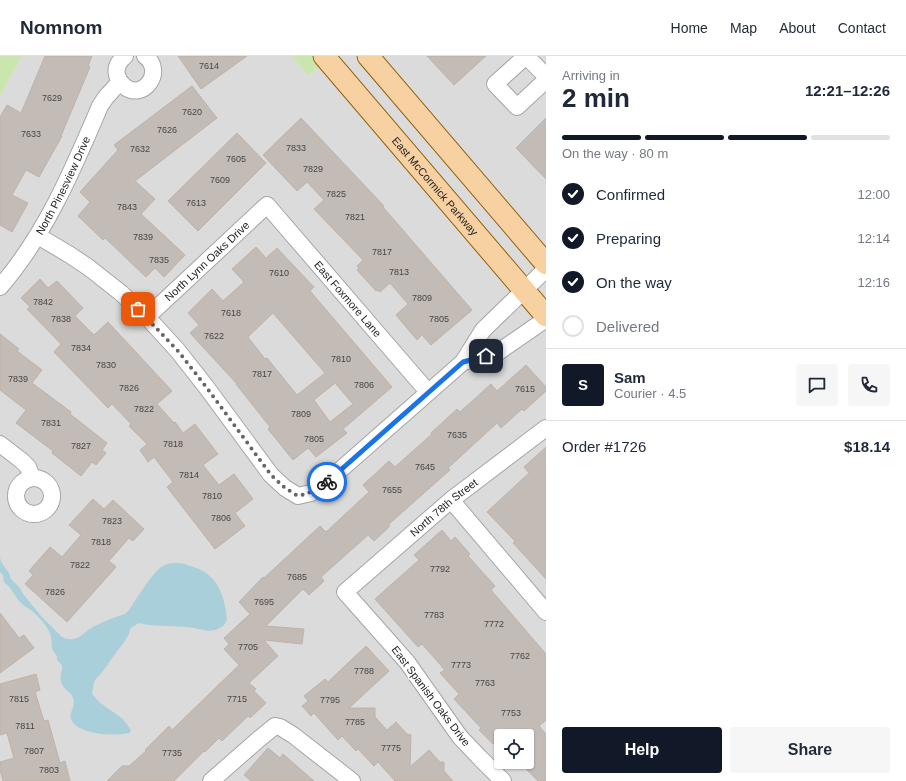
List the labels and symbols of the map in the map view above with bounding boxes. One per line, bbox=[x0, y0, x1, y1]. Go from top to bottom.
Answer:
house number: 7614 bbox=[199, 61, 219, 71]
house number: 7629 bbox=[42, 93, 62, 103]
house number: 7620 bbox=[182, 107, 202, 117]
house number: 7626 bbox=[157, 125, 177, 135]
house number: 7633 bbox=[21, 129, 41, 139]
street label: North Pinesview Drive bbox=[33, 134, 92, 237]
street label: East McCormick Parkway bbox=[390, 134, 481, 238]
house number: 7833 bbox=[286, 143, 306, 153]
house number: 7632 bbox=[130, 144, 150, 154]
house number: 7605 bbox=[226, 154, 246, 164]
house number: 7829 bbox=[303, 164, 323, 174]
house number: 7609 bbox=[210, 175, 230, 185]
house number: 7825 bbox=[326, 189, 346, 199]
house number: 7613 bbox=[186, 198, 206, 208]
house number: 7843 bbox=[117, 202, 137, 212]
house number: 7821 bbox=[345, 212, 365, 222]
street label: North Lynn Oaks Drive bbox=[162, 219, 252, 303]
house number: 7839 bbox=[133, 232, 153, 242]
house number: 7817 bbox=[372, 247, 392, 257]
house number: 7835 bbox=[149, 255, 169, 265]
street label: East Foxmore Lane bbox=[312, 259, 384, 339]
house number: 7813 bbox=[389, 267, 409, 277]
house number: 7610 bbox=[269, 268, 289, 278]
pin bbox=[121, 292, 155, 326]
house number: 7809 bbox=[412, 293, 432, 303]
house number: 7842 bbox=[33, 297, 53, 307]
house number: 7618 bbox=[221, 308, 241, 318]
house number: 7838 bbox=[51, 314, 71, 324]
house number: 7805 bbox=[429, 314, 449, 324]
house number: 7622 bbox=[204, 331, 224, 341]
pin bbox=[469, 339, 503, 373]
house number: 7834 bbox=[71, 343, 91, 353]
house number: 7810 bbox=[331, 354, 351, 364]
house number: 7830 bbox=[96, 360, 116, 370]
house number: 7817 bbox=[252, 369, 272, 379]
house number: 7839 bbox=[8, 374, 28, 384]
house number: 7806 bbox=[354, 380, 374, 390]
house number: 7826 bbox=[119, 383, 139, 393]
house number: 7615 bbox=[515, 384, 535, 394]
house number: 7822 bbox=[134, 404, 154, 414]
house number: 7809 bbox=[291, 409, 311, 419]
house number: 7831 bbox=[41, 418, 61, 428]
house number: 7635 bbox=[447, 430, 467, 440]
house number: 7805 bbox=[304, 434, 324, 444]
house number: 7818 bbox=[163, 439, 183, 449]
house number: 7827 bbox=[71, 441, 91, 451]
courier bbox=[307, 462, 347, 502]
house number: 7645 bbox=[415, 462, 435, 472]
house number: 7814 bbox=[179, 470, 199, 480]
street label: North 78th Street bbox=[408, 476, 480, 539]
house number: 7655 bbox=[382, 485, 402, 495]
house number: 7810 bbox=[202, 491, 222, 501]
house number: 7806 bbox=[211, 513, 231, 523]
house number: 7823 bbox=[102, 516, 122, 526]
house number: 7818 bbox=[91, 537, 111, 547]
house number: 7822 bbox=[70, 560, 90, 570]
house number: 7792 bbox=[430, 564, 450, 574]
house number: 7685 bbox=[287, 572, 307, 582]
house number: 7826 bbox=[45, 587, 65, 597]
house number: 7695 bbox=[254, 597, 274, 607]
house number: 7783 bbox=[424, 610, 444, 620]
house number: 7772 bbox=[484, 619, 504, 629]
house number: 7705 bbox=[238, 642, 258, 652]
street label: East Spanish Oaks Drive bbox=[389, 644, 473, 748]
house number: 7762 bbox=[510, 651, 530, 661]
house number: 7773 bbox=[451, 660, 471, 670]
house number: 7788 bbox=[354, 666, 374, 676]
house number: 7763 bbox=[475, 678, 495, 688]
house number: 7815 bbox=[9, 694, 29, 704]
house number: 7715 bbox=[227, 694, 247, 704]
house number: 7795 bbox=[320, 695, 340, 705]
house number: 7753 bbox=[501, 708, 521, 718]
house number: 7785 bbox=[345, 717, 365, 727]
house number: 7811 bbox=[15, 721, 35, 731]
house number: 7775 bbox=[381, 743, 401, 753]
house number: 7807 bbox=[24, 746, 44, 756]
house number: 7735 bbox=[162, 748, 182, 758]
house number: 7803 bbox=[39, 765, 59, 775]

